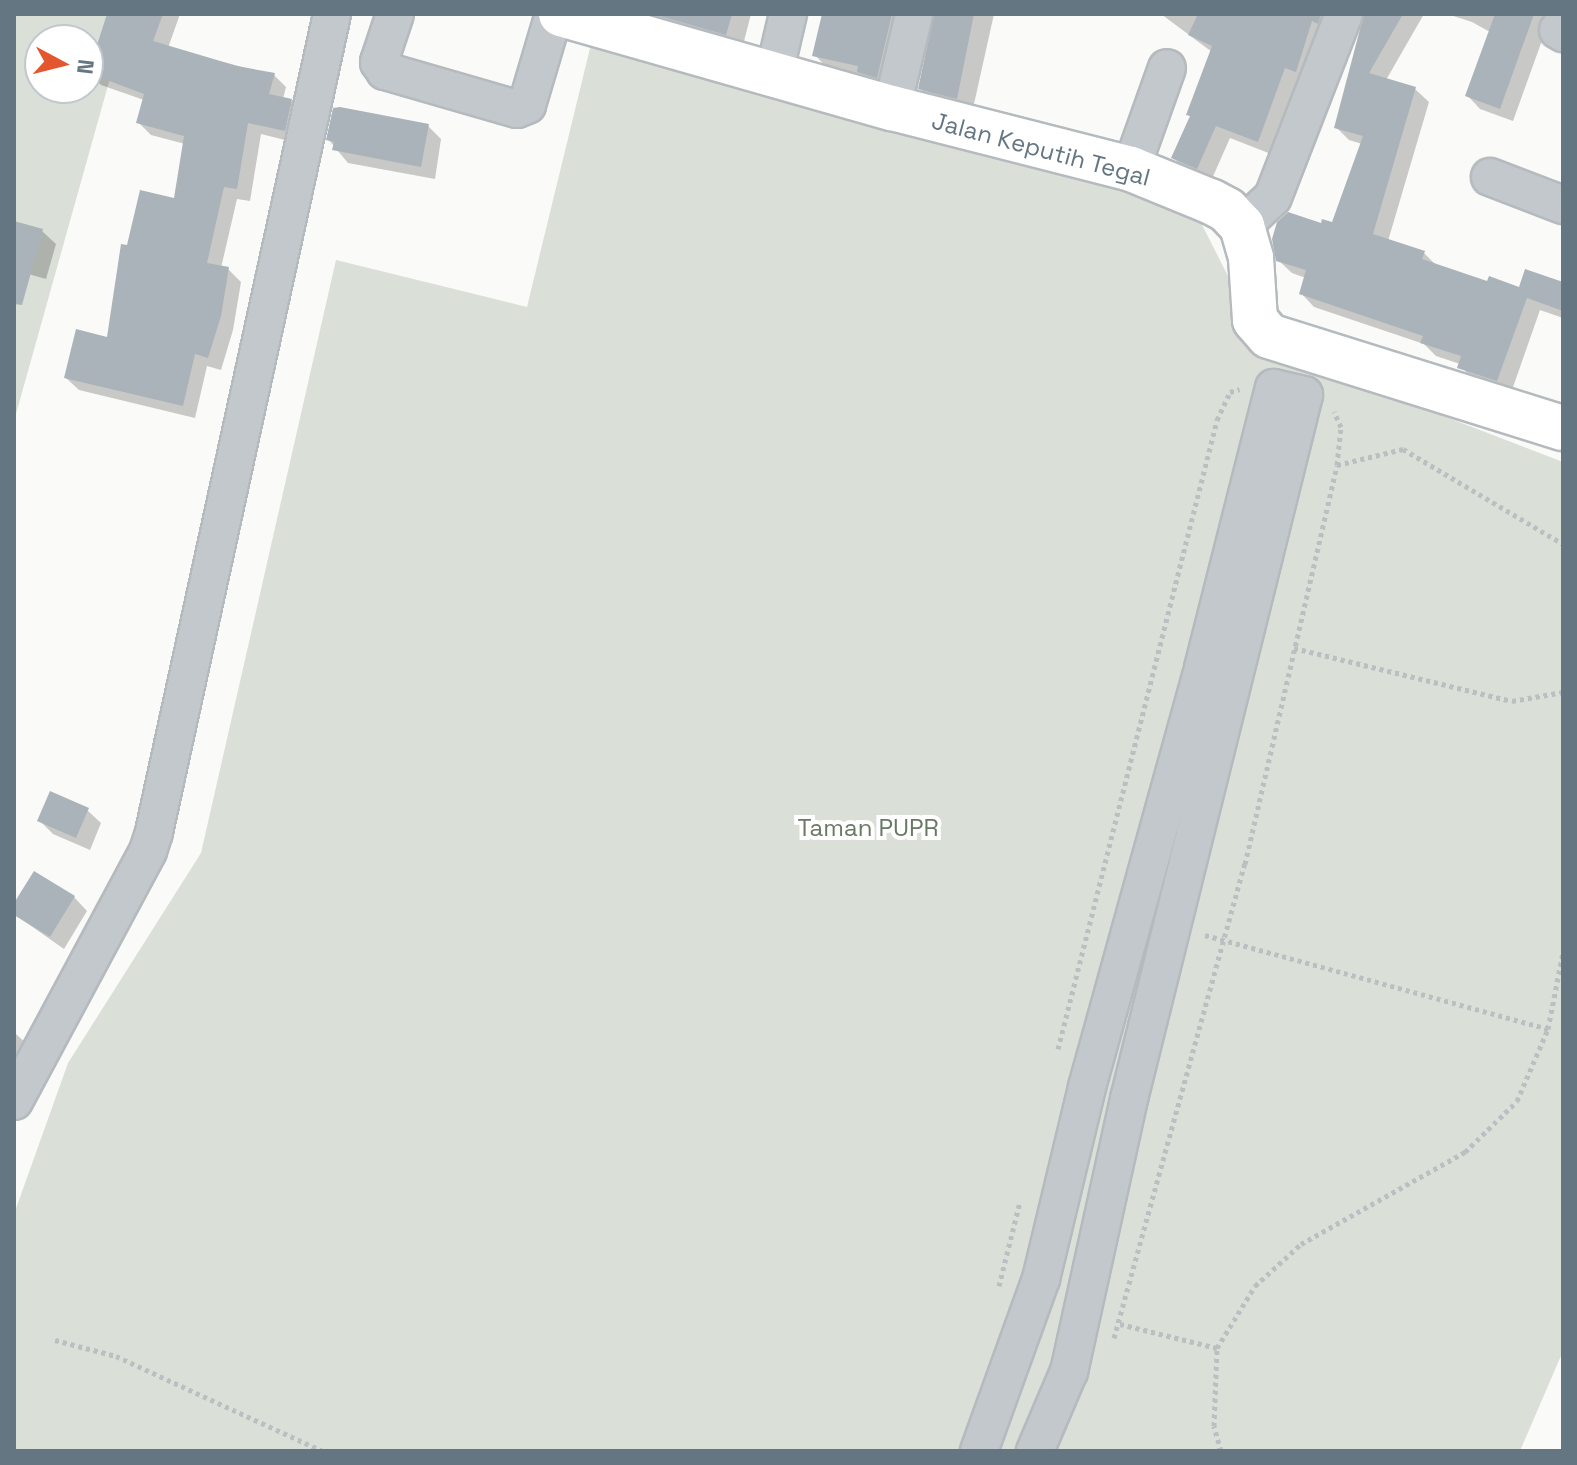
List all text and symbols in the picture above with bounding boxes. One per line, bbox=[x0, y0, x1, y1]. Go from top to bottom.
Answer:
north arrow bbox=[24, 24, 104, 104]
text: N bbox=[71, 58, 101, 76]
street label: Jalan Keputih Tegal bbox=[928, 106, 1154, 192]
park label: Taman PUPR bbox=[797, 814, 939, 842]

